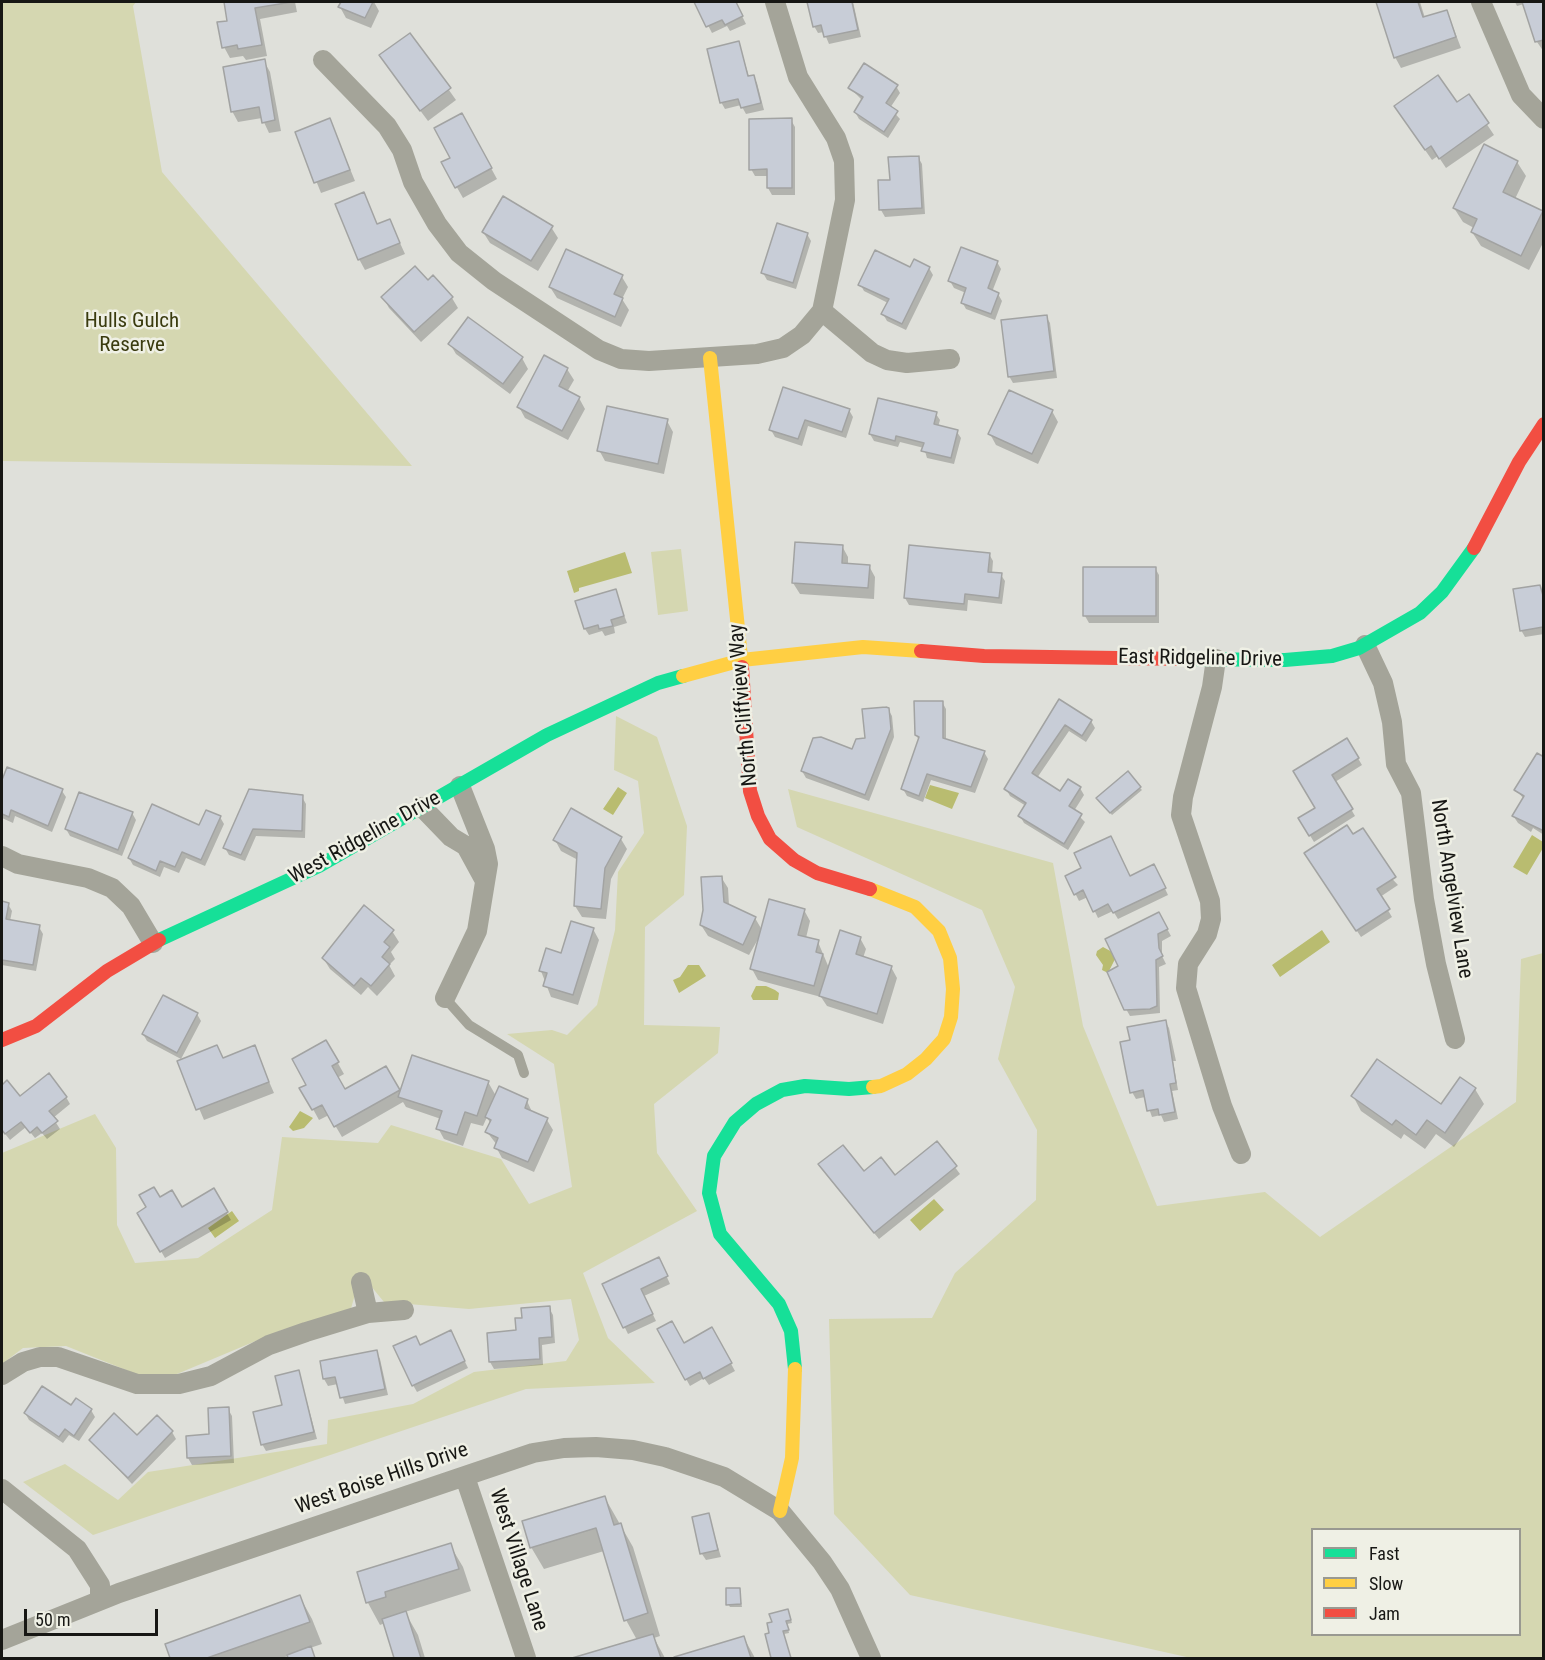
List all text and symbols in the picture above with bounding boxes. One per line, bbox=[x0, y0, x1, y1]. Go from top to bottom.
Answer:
park label: Hulls Gulch Reserve bbox=[85, 309, 179, 359]
street label: North Cliffview Way bbox=[724, 623, 764, 787]
street label: East Ridgeline Drive bbox=[1118, 645, 1282, 673]
street label: West Ridgeline Drive bbox=[285, 786, 445, 890]
street label: North Angelview Lane bbox=[1424, 798, 1478, 980]
street label: West Boise Hills Drive bbox=[292, 1438, 472, 1520]
street label: West Village Lane bbox=[483, 1486, 553, 1634]
legend bbox=[1311, 1528, 1521, 1636]
text: Fast bbox=[1369, 1543, 1400, 1564]
text: Slow bbox=[1369, 1573, 1403, 1594]
scale bar bbox=[27, 1597, 160, 1635]
text: Jam bbox=[1369, 1603, 1400, 1624]
text: 50 m bbox=[35, 1609, 70, 1630]

